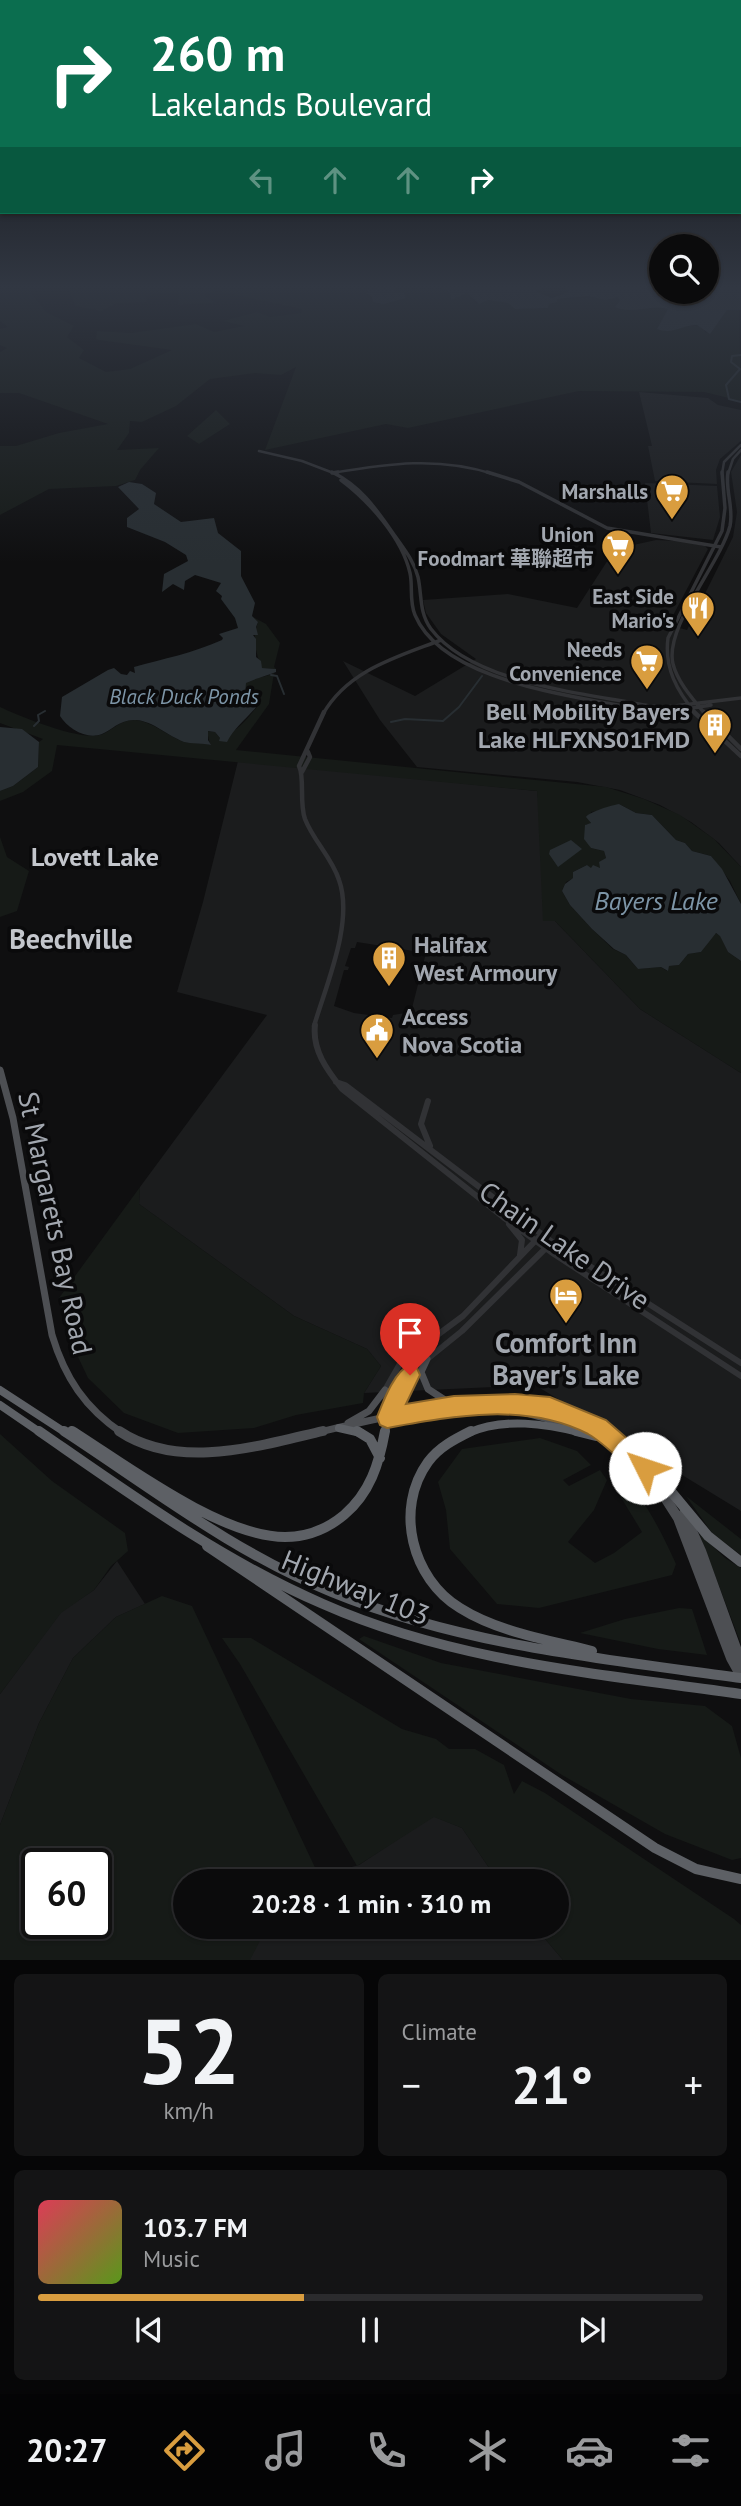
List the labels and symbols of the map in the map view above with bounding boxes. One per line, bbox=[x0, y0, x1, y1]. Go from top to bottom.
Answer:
supermarket icon: Marshalls bbox=[653, 472, 691, 521]
place label: Marshalls bbox=[561, 478, 648, 505]
place label: Union Foodmart 華聯超市 bbox=[417, 521, 594, 572]
supermarket icon: Union Foodmart 華聯超市 bbox=[599, 527, 637, 576]
place label: East Side Mario's bbox=[592, 583, 674, 634]
restaurant icon: East Side Mario's bbox=[679, 589, 717, 638]
place label: Needs Convenience bbox=[509, 636, 622, 687]
supermarket icon: Needs Convenience bbox=[628, 642, 666, 691]
water label: Black Duck Ponds bbox=[109, 683, 259, 710]
place label: Bell Mobility Bayers Lake HLFXNS01FMD bbox=[478, 696, 690, 755]
building icon: Bell Mobility Bayers Lake HLFXNS01FMD bbox=[696, 706, 734, 755]
district label: Lovett Lake bbox=[31, 840, 159, 873]
water label: Bayers Lake bbox=[594, 884, 718, 917]
district label: Beechville bbox=[9, 920, 133, 957]
place label: Halifax West Armoury bbox=[414, 929, 558, 988]
building icon: Halifax West Armoury bbox=[370, 939, 408, 988]
place label: Access Nova Scotia bbox=[402, 1001, 522, 1060]
public building icon: Access Nova Scotia bbox=[358, 1011, 396, 1060]
street label: St Margarets Bay Road bbox=[10, 1088, 102, 1358]
street label: Chain Lake Drive bbox=[472, 1172, 658, 1318]
hotel icon: Comfort Inn Bayer's Lake bbox=[547, 1276, 585, 1325]
pin bbox=[380, 1303, 440, 1375]
place label: Comfort Inn Bayer's Lake bbox=[492, 1324, 640, 1393]
position arrow bbox=[608, 1431, 682, 1505]
street label: Highway 103 bbox=[277, 1541, 435, 1633]
speed limit sign: 60 bbox=[21, 1848, 112, 1939]

